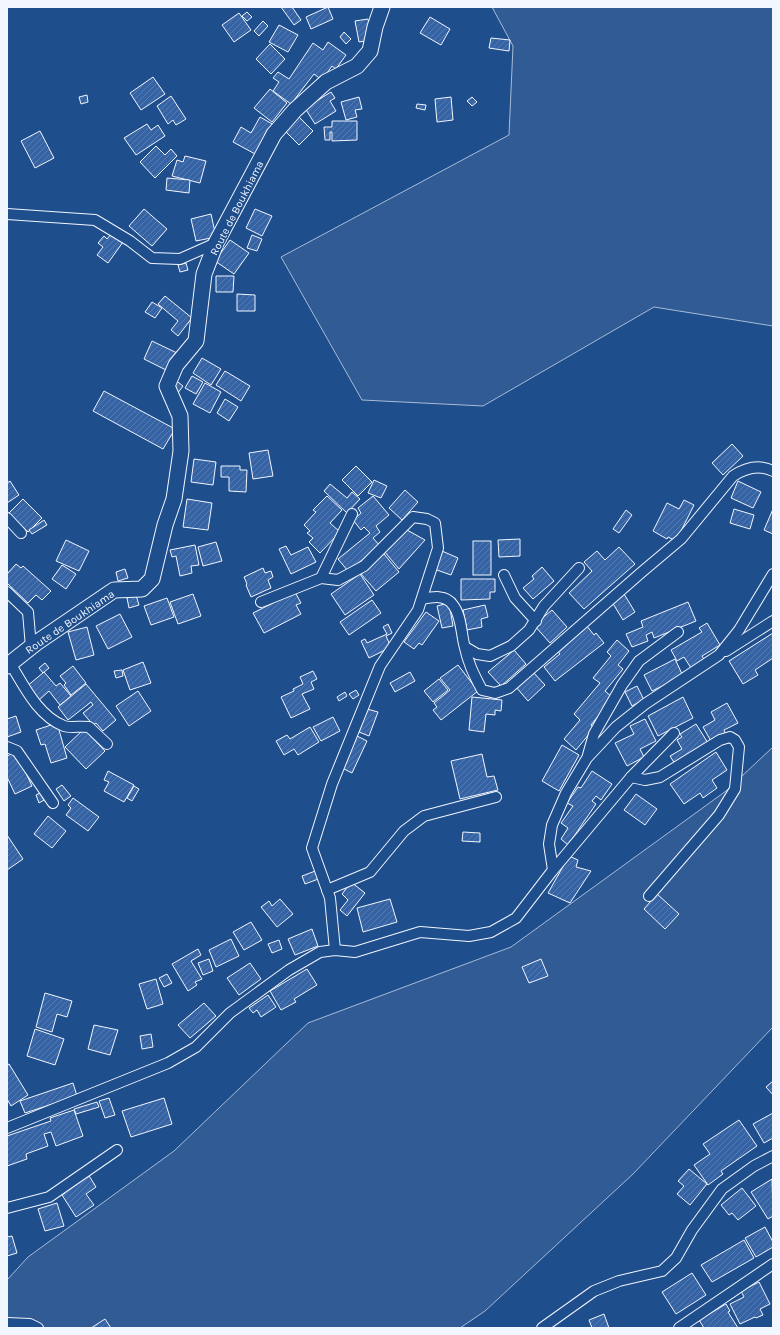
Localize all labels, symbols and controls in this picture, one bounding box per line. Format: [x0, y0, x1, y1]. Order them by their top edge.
street label: Route de Boukhiama [207, 158, 267, 258]
street label: Route de Boukhiama [23, 587, 117, 657]

